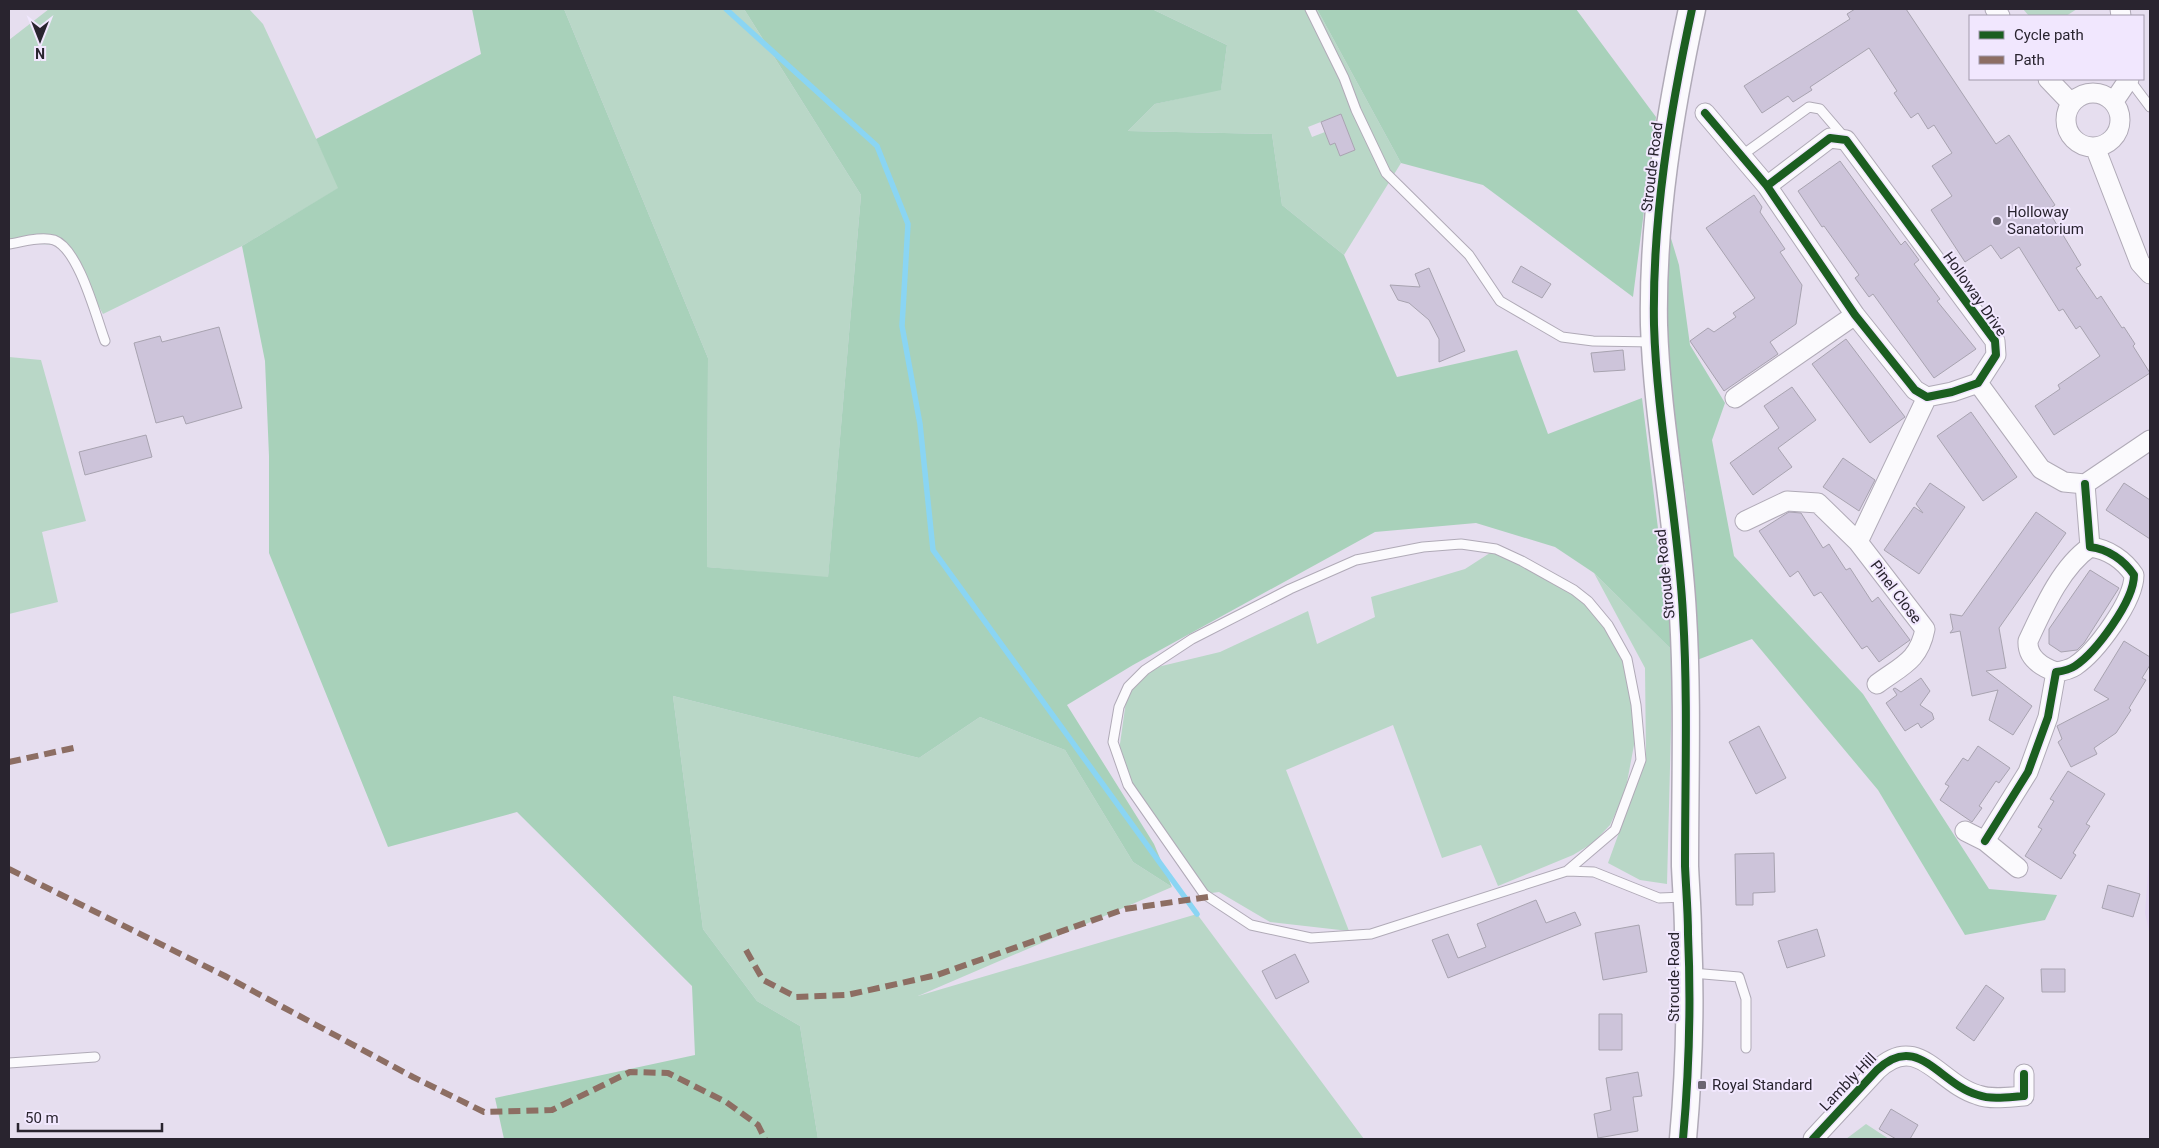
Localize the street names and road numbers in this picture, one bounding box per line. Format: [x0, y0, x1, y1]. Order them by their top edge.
street label: Stroude Road [1638, 121, 1666, 213]
street label: Holloway Drive [1939, 248, 2011, 340]
street label: Stroude Road [1651, 528, 1679, 620]
street label: Pinel Close [1866, 557, 1926, 627]
street label: Stroude Road [1665, 932, 1683, 1022]
street label: Lambly Hill [1816, 1049, 1880, 1115]

